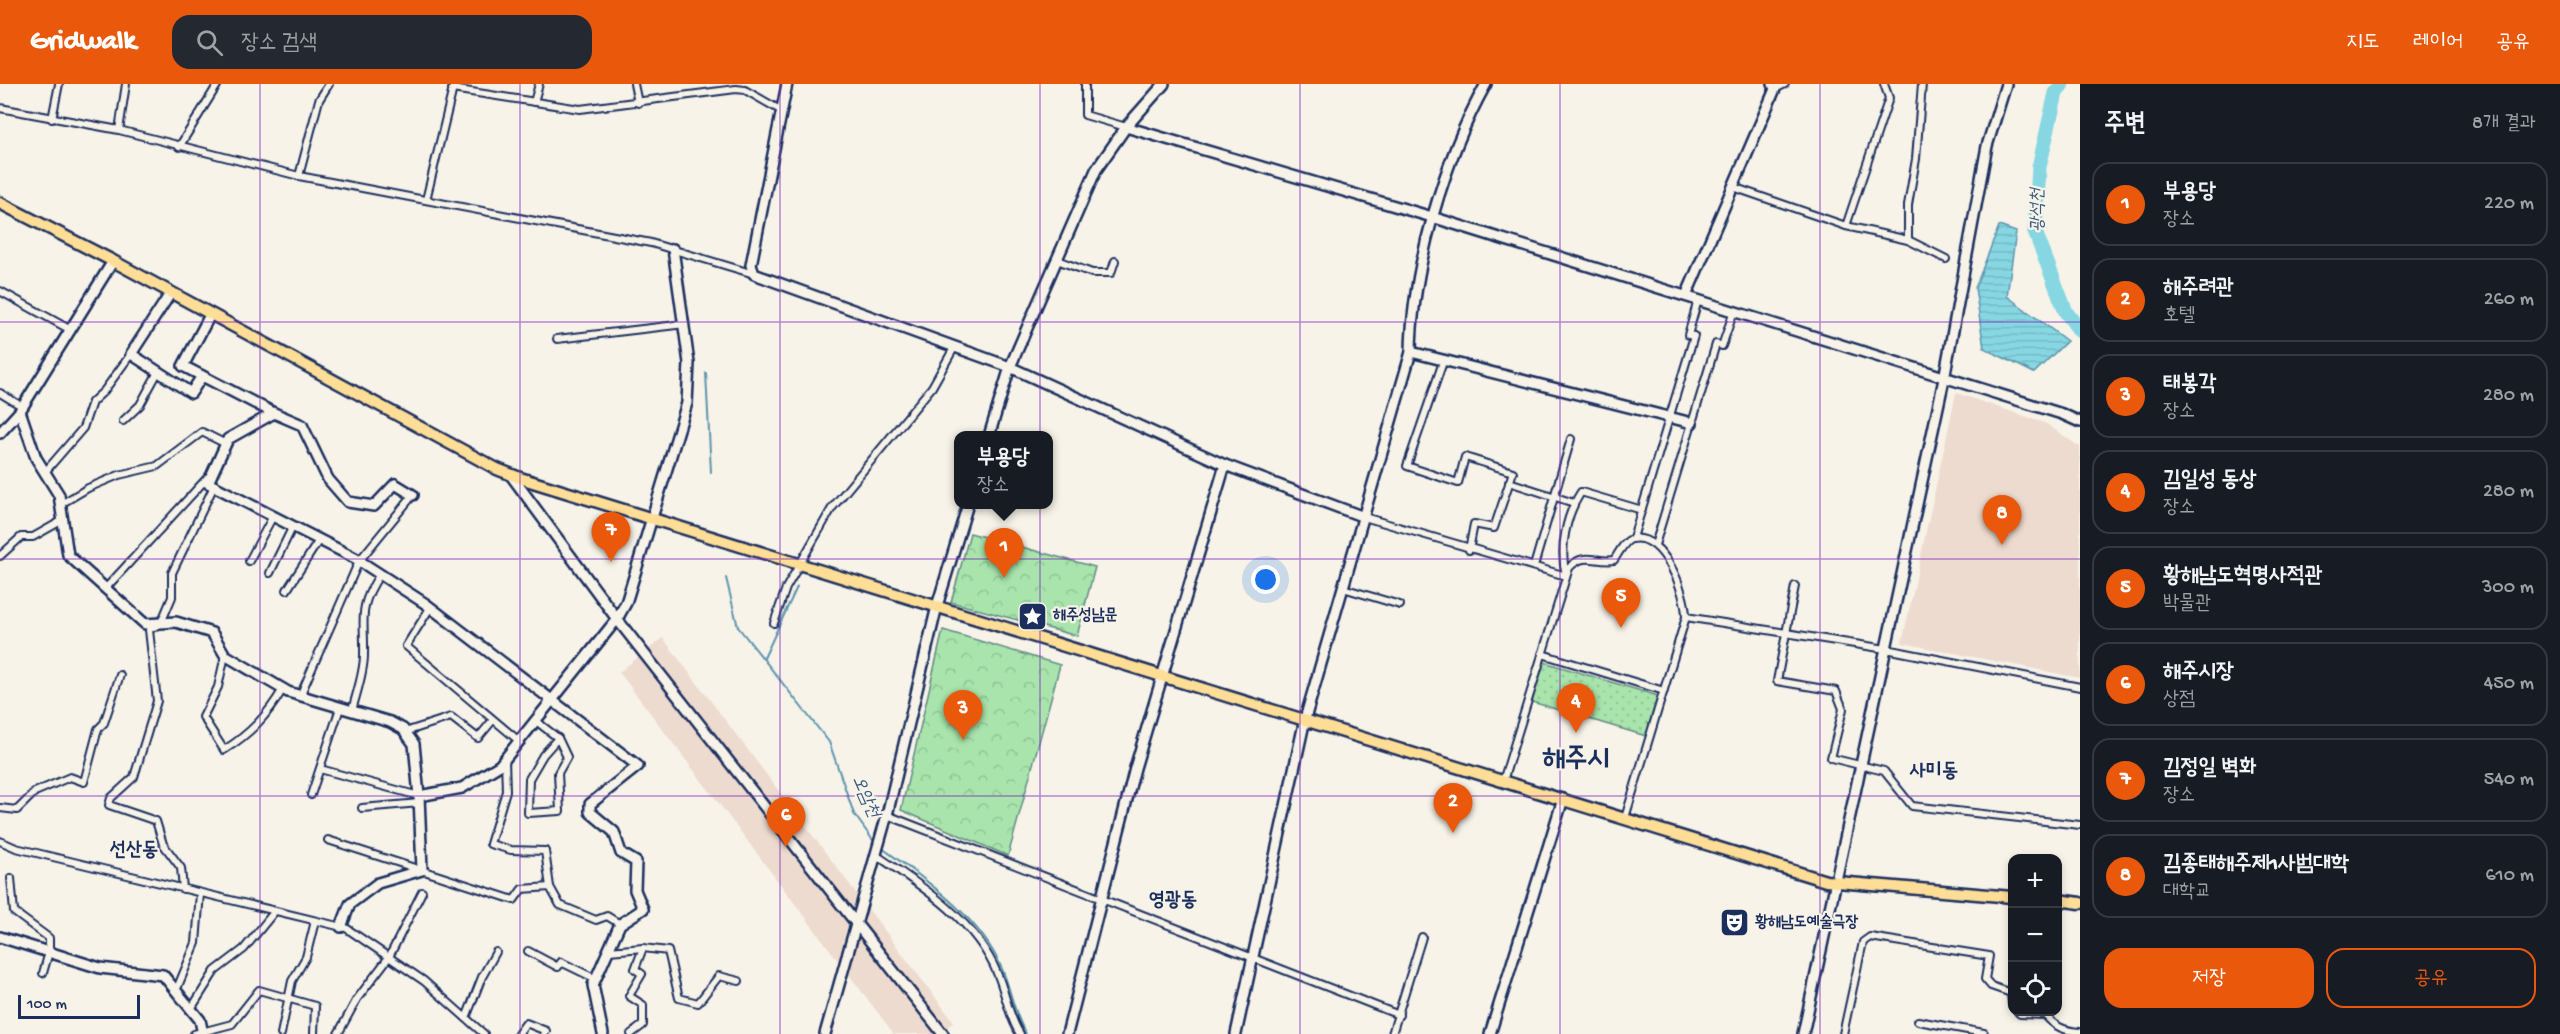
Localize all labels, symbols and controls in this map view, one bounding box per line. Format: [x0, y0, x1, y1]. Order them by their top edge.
search box [172, 15, 592, 69]
text: Gridwalk [30, 26, 136, 59]
icon: search [193, 26, 226, 59]
text: 장소 검색 [241, 31, 317, 57]
text: 지도 [2346, 31, 2380, 56]
text: 레이어 [2413, 31, 2463, 56]
text: 공유 [2496, 31, 2530, 56]
text: 주변 [2104, 110, 2146, 141]
text: 8개 결과 [2472, 113, 2536, 136]
text: 부용당 [2163, 180, 2216, 206]
water label: 광석천 [2028, 187, 2049, 232]
text: 1 [2121, 193, 2130, 216]
text: 220 m [2484, 193, 2534, 216]
text: 장소 [2163, 209, 2195, 232]
text: 해주려관 [2163, 276, 2234, 302]
text: 2 [2121, 289, 2130, 312]
text: 260 m [2484, 289, 2534, 312]
text: 호텔 [2163, 305, 2195, 328]
text: 태봉각 [2163, 372, 2216, 398]
text: 3 [2120, 385, 2131, 408]
text: 280 m [2483, 385, 2534, 408]
text: 장소 [2163, 401, 2195, 424]
popup [954, 431, 1053, 509]
text: 부용당 [977, 446, 1030, 472]
text: 김일성 동상 [2163, 468, 2257, 494]
text: 장소 [977, 475, 1009, 498]
text: 4 [2121, 481, 2130, 504]
text: 280 m [2483, 481, 2534, 504]
pin: 8 [1982, 496, 2022, 545]
text: 장소 [2163, 497, 2195, 520]
pin: 7 [592, 512, 630, 562]
pin: 1 [984, 528, 1024, 578]
text: 황해남도혁명사적관 [2163, 564, 2322, 590]
your location [1251, 565, 1280, 594]
text: 5 [2120, 577, 2131, 600]
text: 300 m [2482, 577, 2534, 600]
pin: 5 [1602, 578, 1640, 628]
text: 박물관 [2163, 593, 2211, 616]
place icon: 해주성남문 [1016, 600, 1048, 632]
place label: 해주성남문 [1052, 607, 1118, 626]
text: 해주시장 [2163, 660, 2234, 686]
text: 6 [2120, 673, 2131, 696]
text: 450 m [2484, 673, 2534, 696]
pin: 4 [1556, 684, 1596, 733]
text: 상점 [2163, 689, 2195, 712]
pin: 3 [944, 690, 982, 740]
district label: 해주시 [1542, 744, 1610, 777]
text: 김정일 벽화 [2163, 756, 2257, 782]
district label: 사미동 [1909, 761, 1958, 784]
text: 7 [2120, 769, 2131, 792]
text: 540 m [2484, 769, 2534, 792]
water label: 오암천 [847, 773, 884, 823]
pin: 2 [1434, 784, 1472, 833]
text: 장소 [2163, 785, 2195, 808]
pin: 6 [766, 798, 806, 847]
district label: 선산동 [110, 840, 158, 863]
text: 김종태해주제1사범대학 [2163, 852, 2349, 878]
map controls [2008, 854, 2062, 1016]
button: + [2008, 854, 2062, 908]
text: 8 [2120, 865, 2131, 888]
text: 610 m [2485, 865, 2534, 888]
text: 대학교 [2163, 881, 2211, 904]
district label: 영광동 [1149, 890, 1197, 913]
theatre icon: 황해남도예술극장 [1718, 907, 1750, 939]
button: − [2008, 908, 2062, 962]
place label: 황해남도예술극장 [1755, 913, 1858, 933]
button: 저장 [2104, 948, 2314, 1008]
button: 공유 [2326, 948, 2536, 1008]
button: locate [2008, 962, 2062, 1016]
scale bar [18, 992, 140, 1020]
text: 100 m [27, 996, 67, 1015]

